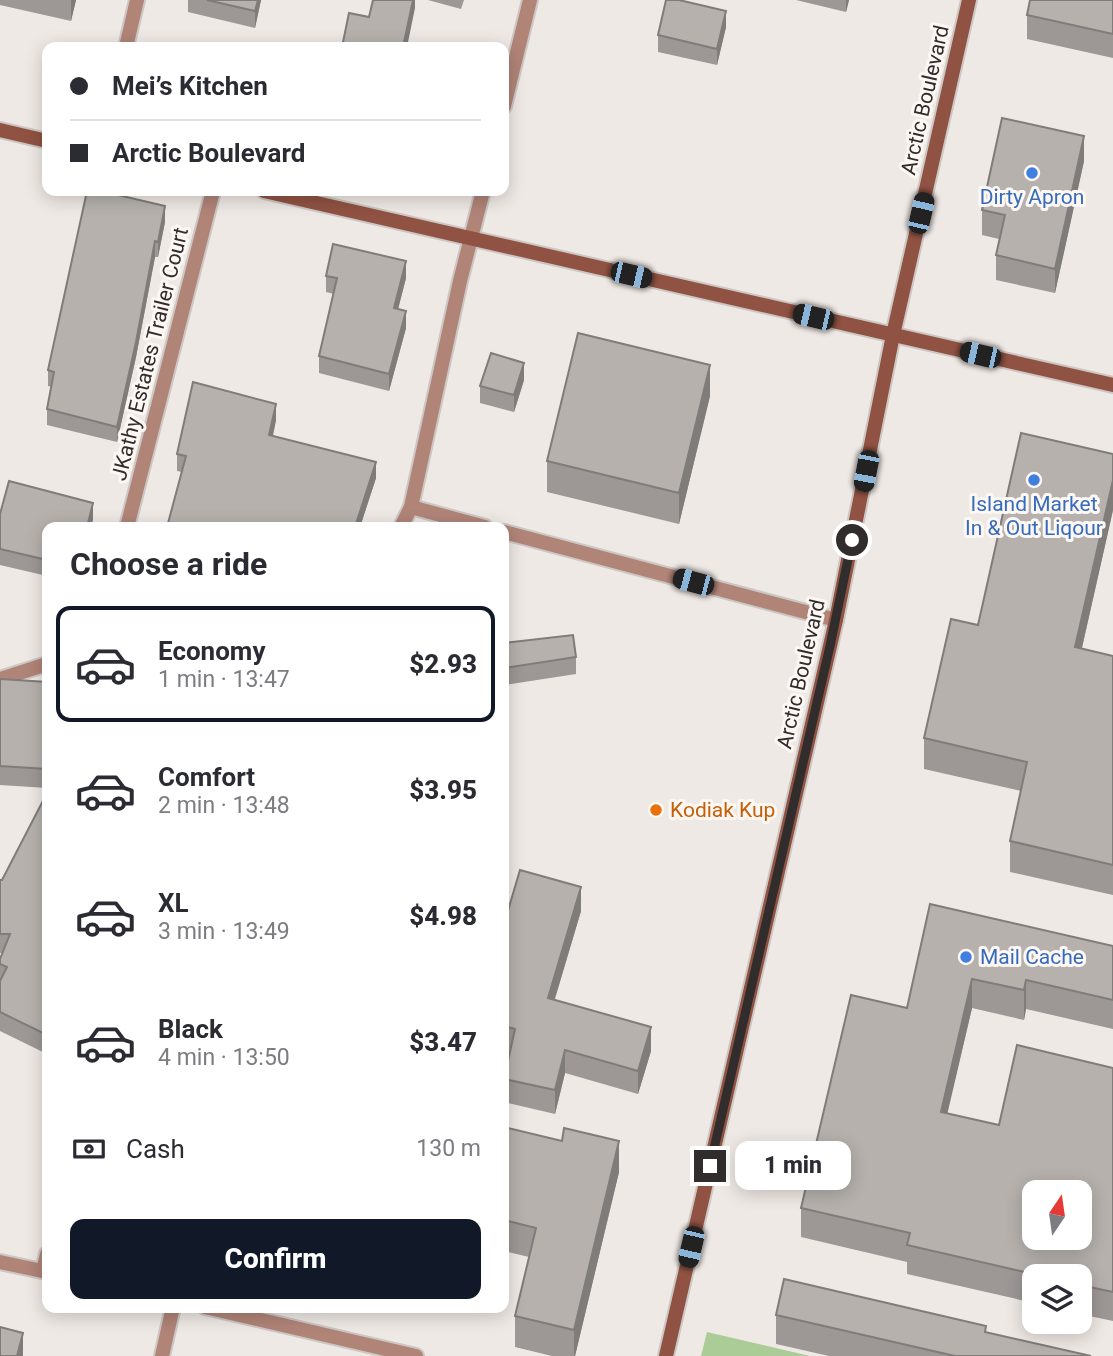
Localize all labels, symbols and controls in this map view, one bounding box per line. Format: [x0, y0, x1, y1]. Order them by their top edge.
street label: Arctic Boulevard [896, 23, 954, 177]
text: Mei’s Kitchen [112, 71, 268, 101]
text: Arctic Boulevard [112, 138, 305, 168]
marker: Dirty Apron [1024, 165, 1040, 181]
place label: Dirty Apron [980, 185, 1084, 209]
car [907, 190, 936, 236]
street label: JKathy Estates Trailer Court [107, 225, 193, 483]
car [609, 260, 654, 290]
car [791, 302, 836, 332]
car [958, 340, 1003, 370]
car [852, 448, 881, 494]
marker: Island Market In & Out Liqour [1026, 472, 1042, 488]
place label: Island Market In & Out Liqour [965, 492, 1103, 540]
route start [836, 524, 868, 556]
text: Choose a ride [70, 545, 267, 583]
car [670, 566, 717, 598]
street label: Arctic Boulevard [772, 597, 830, 751]
icon: car [74, 633, 137, 696]
text: Economy [158, 636, 265, 666]
text: $2.93 [409, 649, 477, 679]
text: 1 min · 13:47 [158, 666, 290, 693]
icon: car [74, 759, 137, 822]
text: Comfort [158, 762, 255, 792]
text: $3.95 [409, 775, 477, 805]
text: 2 min · 13:48 [158, 792, 290, 819]
place label: Kodiak Kup [670, 798, 775, 822]
marker: Kodiak Kup [648, 802, 664, 818]
icon: car [74, 885, 137, 948]
text: XL [158, 888, 189, 918]
text: $4.98 [409, 901, 477, 931]
text: 3 min · 13:49 [158, 918, 290, 945]
place label: Mail Cache [980, 945, 1084, 969]
marker: Mail Cache [958, 949, 974, 965]
icon: car [74, 1011, 137, 1074]
text: Black [158, 1014, 223, 1044]
text: $3.47 [409, 1027, 477, 1057]
text: 4 min · 13:50 [158, 1044, 290, 1071]
icon: cash [70, 1130, 108, 1168]
text: Cash [126, 1134, 185, 1164]
text: 130 m [416, 1135, 481, 1162]
callout: 1 min [734, 1142, 850, 1190]
route end [694, 1150, 726, 1182]
text: 1 min [764, 1152, 822, 1179]
north arrow [1022, 1180, 1092, 1250]
map controls [1022, 1180, 1092, 1334]
button: Confirm [70, 1219, 481, 1299]
car [677, 1224, 706, 1270]
button: layers [1022, 1264, 1092, 1334]

